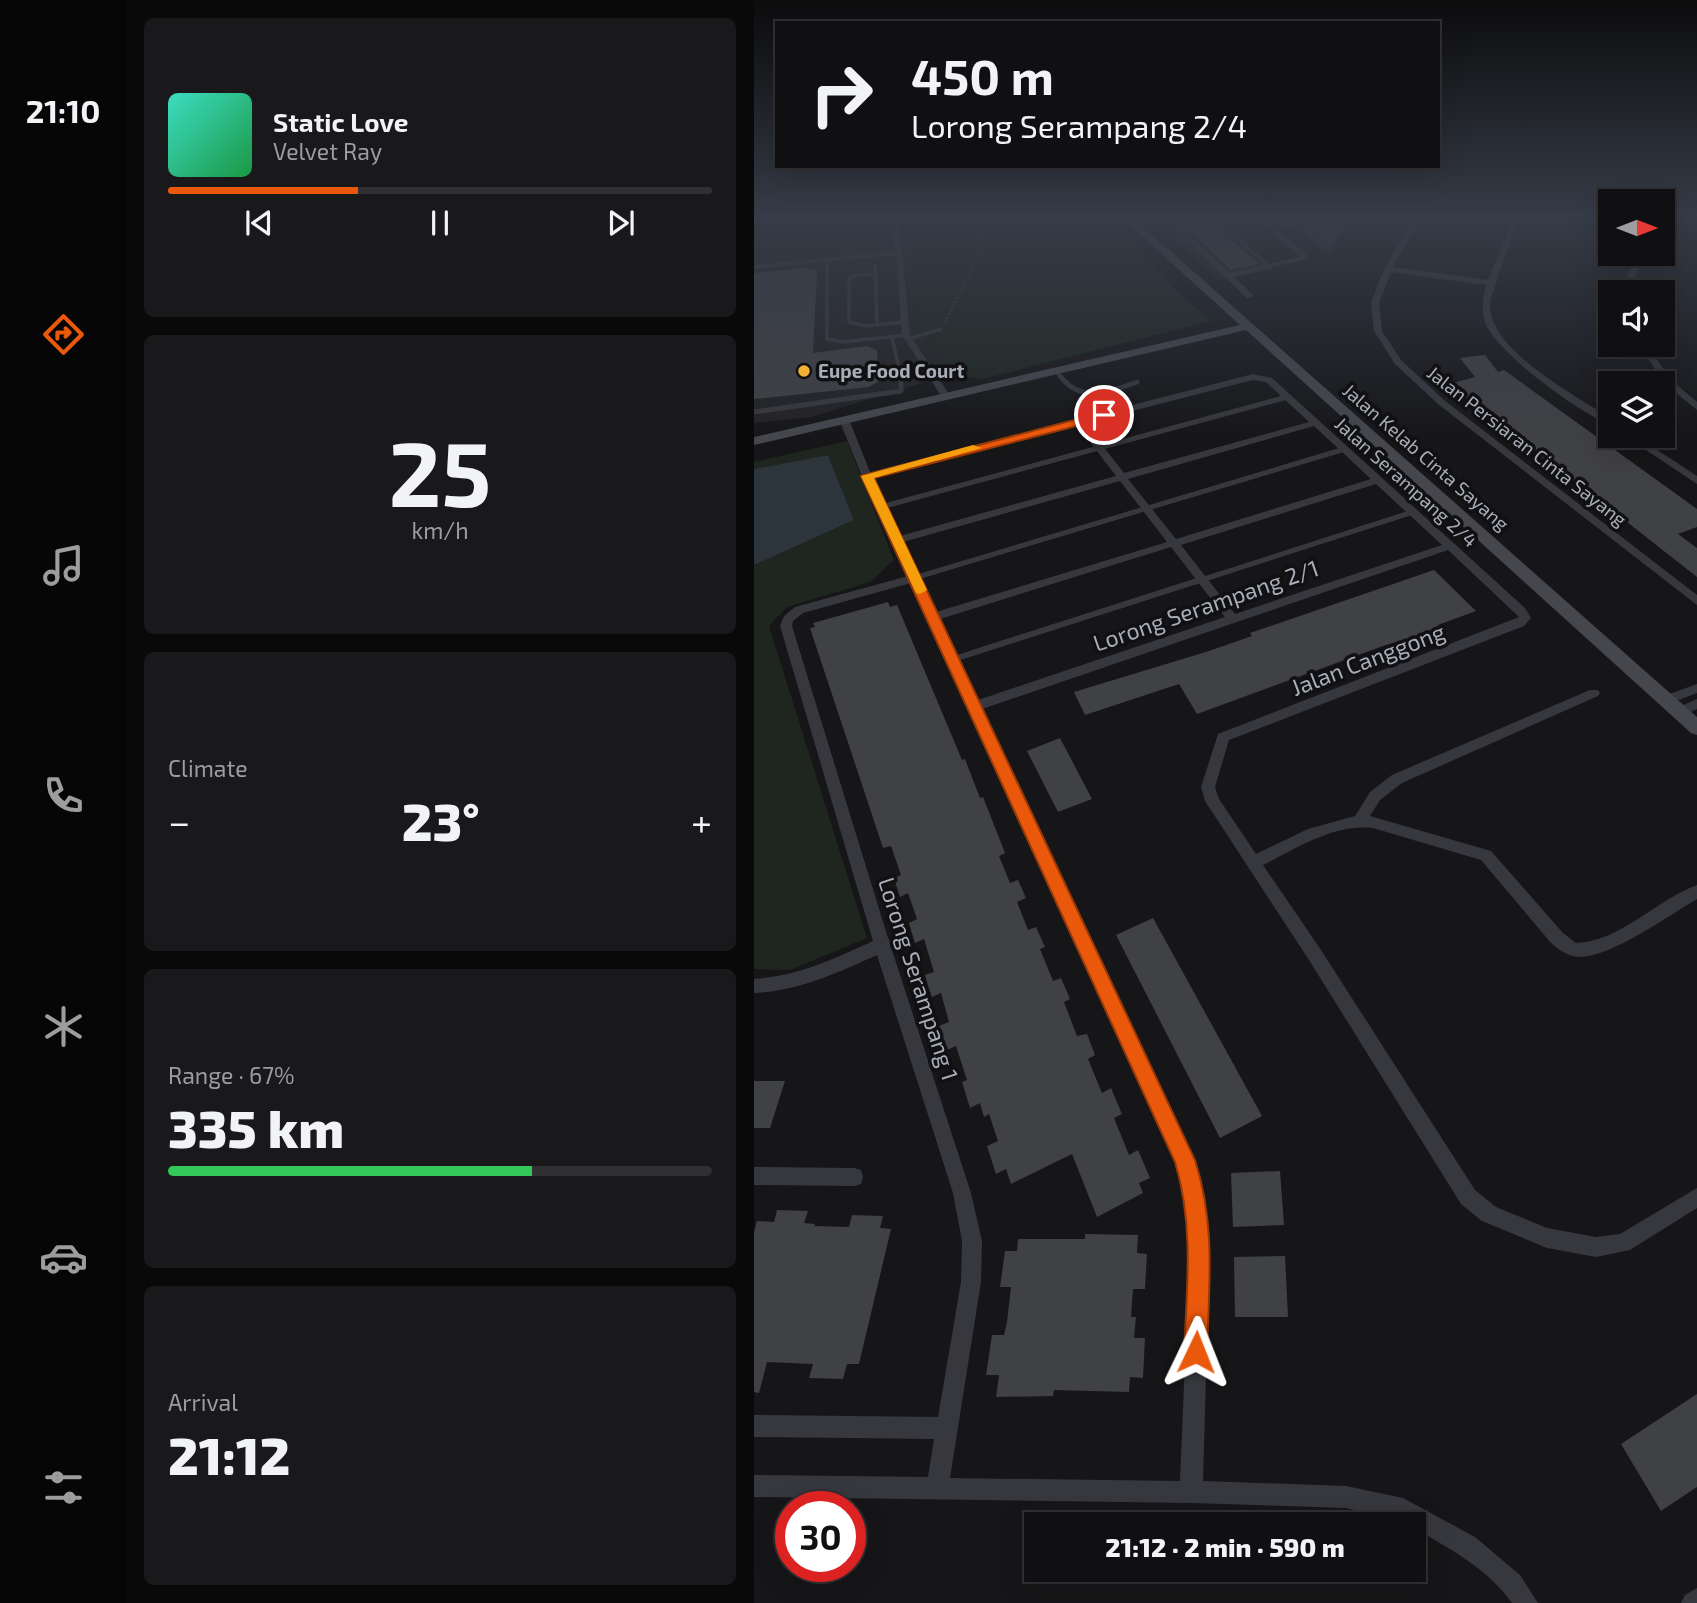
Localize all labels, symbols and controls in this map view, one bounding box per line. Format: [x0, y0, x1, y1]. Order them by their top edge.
text: 450 m [911, 46, 1054, 105]
icon: right [796, 49, 887, 140]
text: 21:10 [26, 91, 100, 129]
text: Static Love [273, 106, 409, 137]
text: Lorong Serampang 2/4 [911, 106, 1247, 144]
text: Velvet Ray [273, 137, 382, 165]
north arrow [1598, 189, 1674, 266]
map controls [1598, 189, 1675, 448]
icon: previous [240, 204, 278, 242]
icon: pause [421, 204, 459, 242]
icon: next [602, 204, 640, 242]
button: sound [1598, 280, 1675, 357]
icon: directions [39, 310, 88, 359]
place label: Eupe Food Court [818, 359, 964, 382]
street label: Jalan Persiaran Cinta Sayang [1423, 361, 1632, 531]
marker: Eupe Food Court [796, 363, 812, 379]
button: layers [1598, 371, 1675, 448]
street label: Jalan Kelab Cinta Sayang [1339, 378, 1514, 535]
pin [1074, 385, 1134, 445]
icon: arrive [1085, 396, 1123, 434]
street label: Jalan Serampang 2/4 [1331, 412, 1482, 552]
text: 25 [388, 416, 492, 525]
text: km/h [411, 516, 469, 544]
icon: music [39, 541, 88, 590]
street label: Lorong Serampang 2/1 [1089, 553, 1322, 657]
street label: Jalan Canggong [1287, 617, 1449, 701]
text: Climate [168, 754, 248, 782]
icon: phone [39, 771, 88, 820]
text: 23° [402, 789, 480, 851]
text: − [168, 798, 190, 844]
text: + [691, 798, 712, 844]
street label: Lorong Serampang 1 [873, 874, 965, 1084]
icon: climate [39, 1002, 88, 1051]
text: Range · 67% [168, 1061, 294, 1089]
text: 335 km [168, 1096, 344, 1158]
icon: car [39, 1233, 88, 1282]
position arrow [1159, 1315, 1233, 1389]
text: Arrival [168, 1388, 238, 1416]
text: 21:12 [168, 1423, 290, 1485]
icon: filters [39, 1463, 88, 1512]
speed limit sign: 30 [775, 1491, 866, 1582]
text: 21:12 · 2 min · 590 m [1105, 1531, 1345, 1562]

